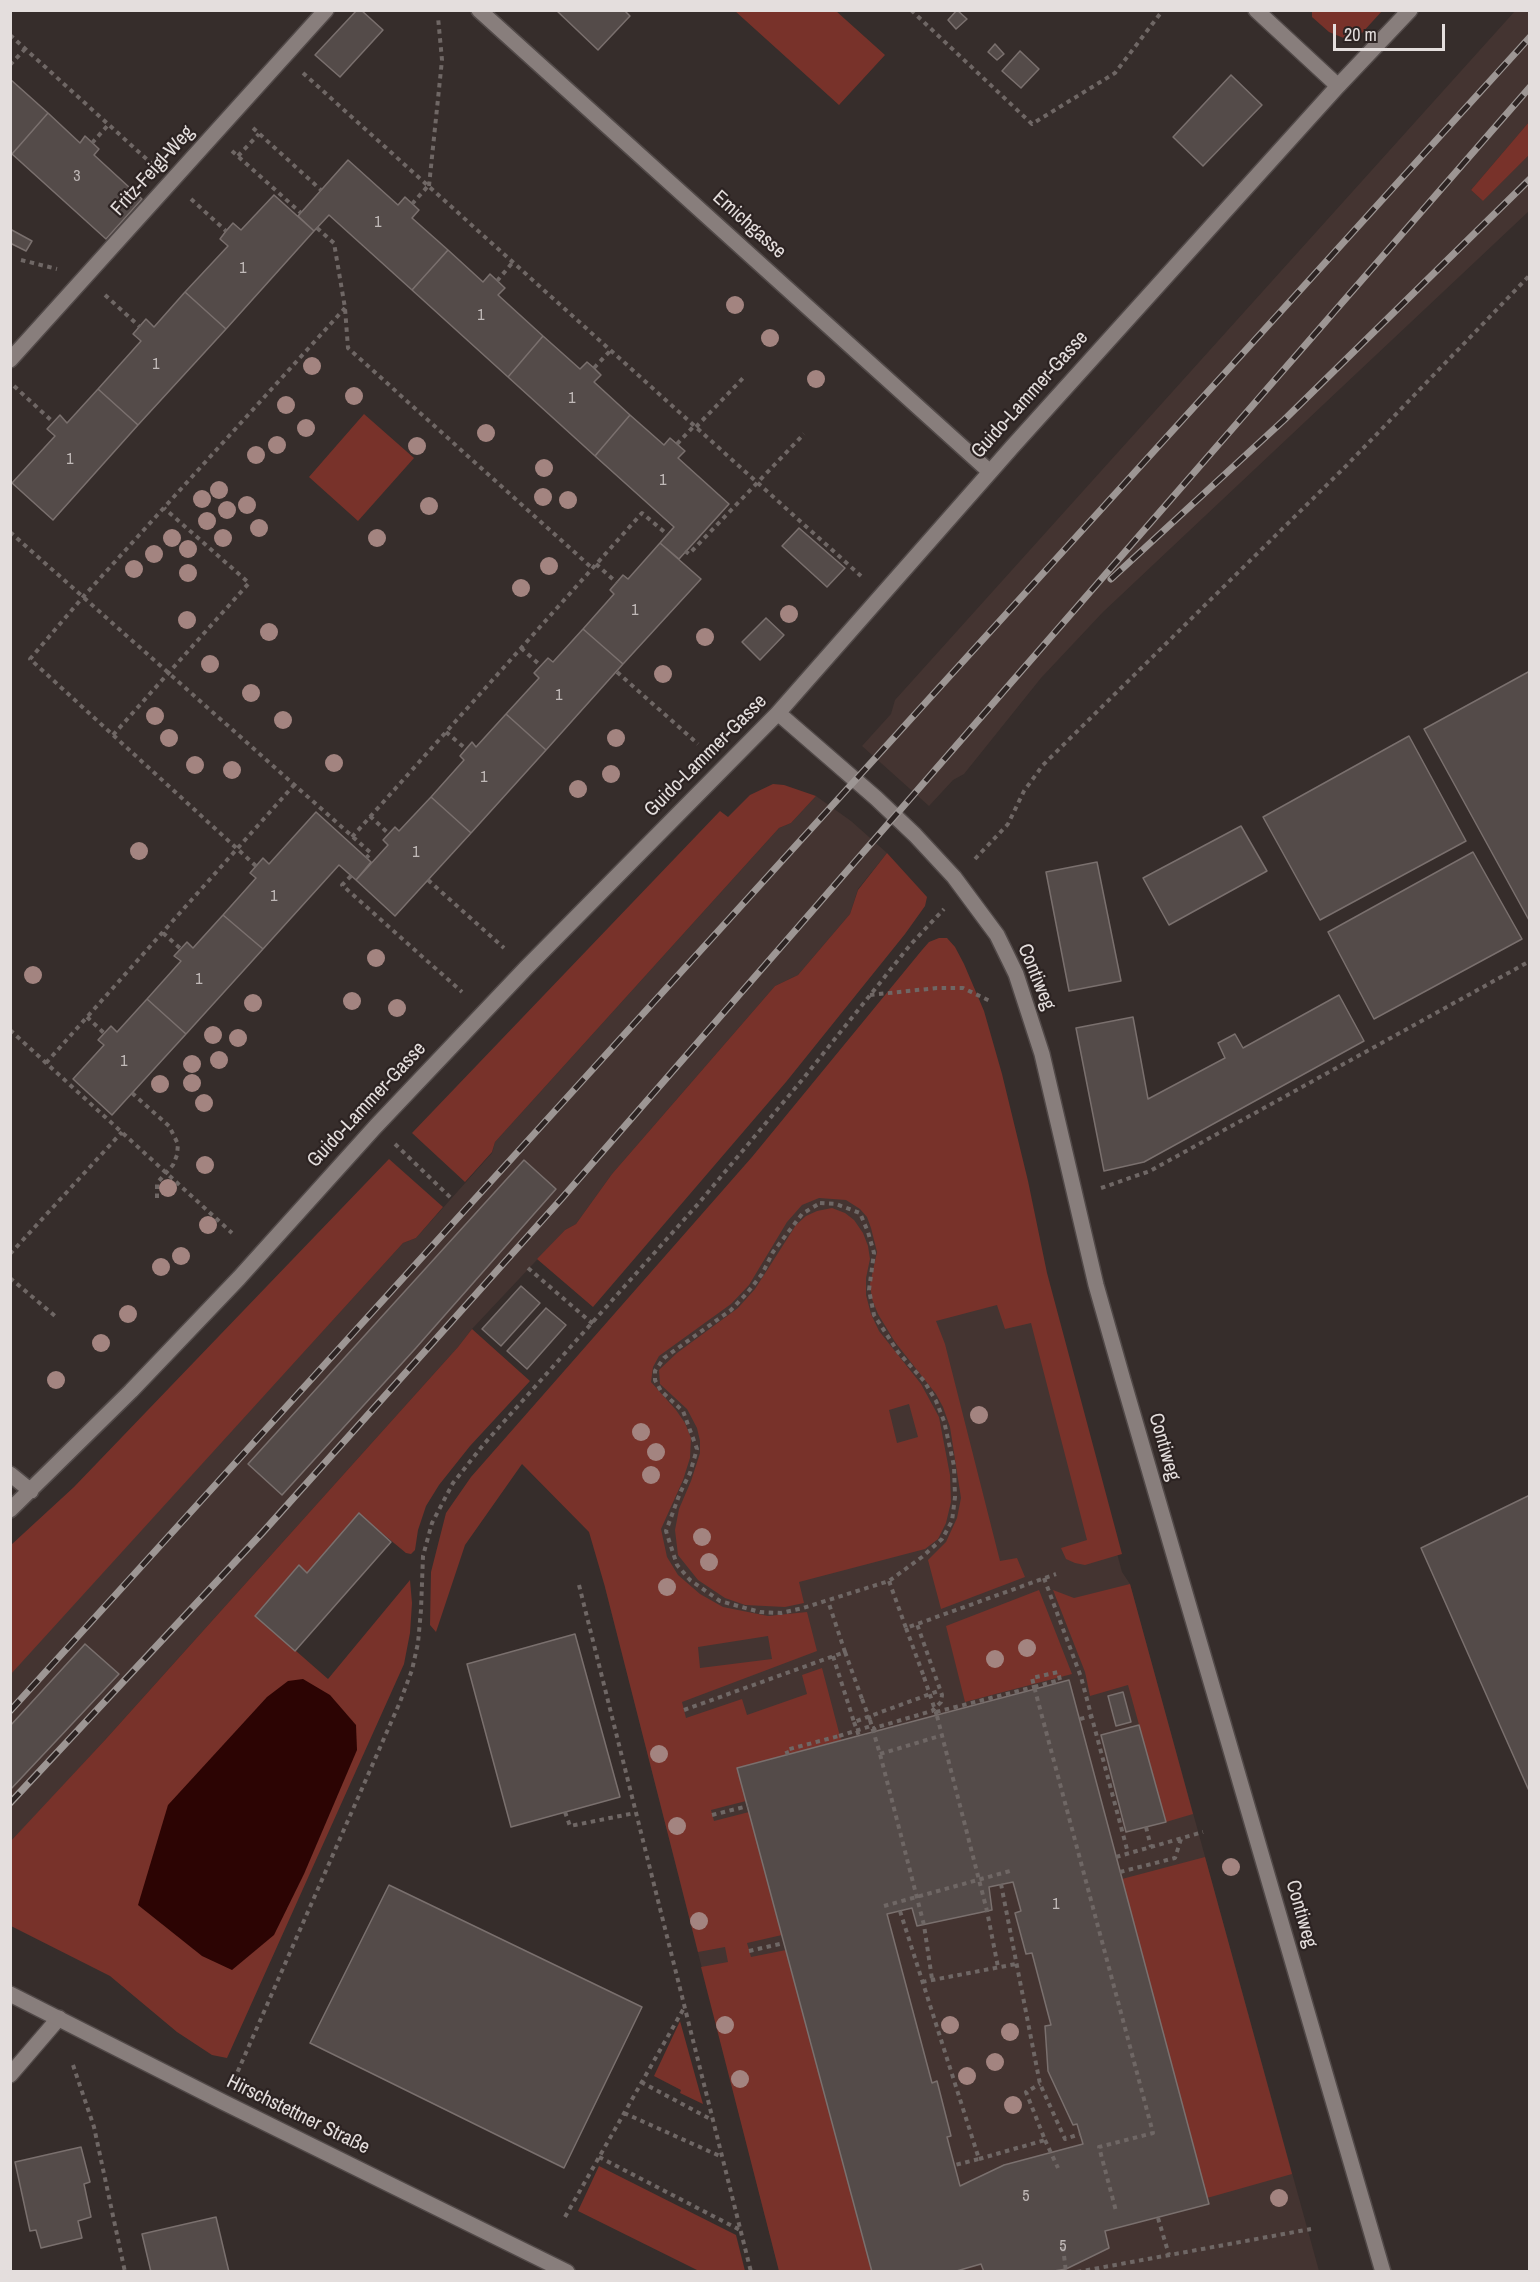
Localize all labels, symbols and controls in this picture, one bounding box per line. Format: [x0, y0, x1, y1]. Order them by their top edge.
scale bar [1336, 12, 1448, 50]
text: 20 m [1344, 22, 1377, 47]
street label: Fritz-Feigl-Weg [106, 121, 200, 221]
house number: 3 [73, 167, 81, 187]
street label: Emichgasse [707, 186, 791, 264]
house number: 1 [374, 213, 382, 233]
house number: 1 [239, 259, 247, 279]
house number: 1 [477, 306, 485, 326]
street label: Guido-Lammer-Gasse [967, 326, 1093, 464]
house number: 1 [152, 355, 160, 375]
house number: 1 [568, 389, 576, 409]
house number: 1 [66, 450, 74, 470]
house number: 1 [659, 471, 667, 491]
house number: 1 [631, 601, 639, 621]
house number: 1 [555, 686, 563, 706]
street label: Guido-Lammer-Gasse [640, 690, 772, 822]
house number: 1 [480, 768, 488, 788]
house number: 1 [412, 843, 420, 863]
house number: 1 [270, 887, 278, 907]
street label: Contiweg [1012, 940, 1060, 1014]
house number: 1 [195, 970, 203, 990]
street label: Guido-Lammer-Gasse [303, 1037, 431, 1173]
house number: 1 [120, 1052, 128, 1072]
street label: Contiweg [1143, 1410, 1185, 1484]
street label: Contiweg [1280, 1877, 1322, 1951]
house number: 1 [1052, 1895, 1060, 1915]
street label: Hirschstettner Straße [223, 2070, 373, 2160]
house number: 5 [1022, 2187, 1030, 2207]
house number: 5 [1059, 2237, 1067, 2257]

